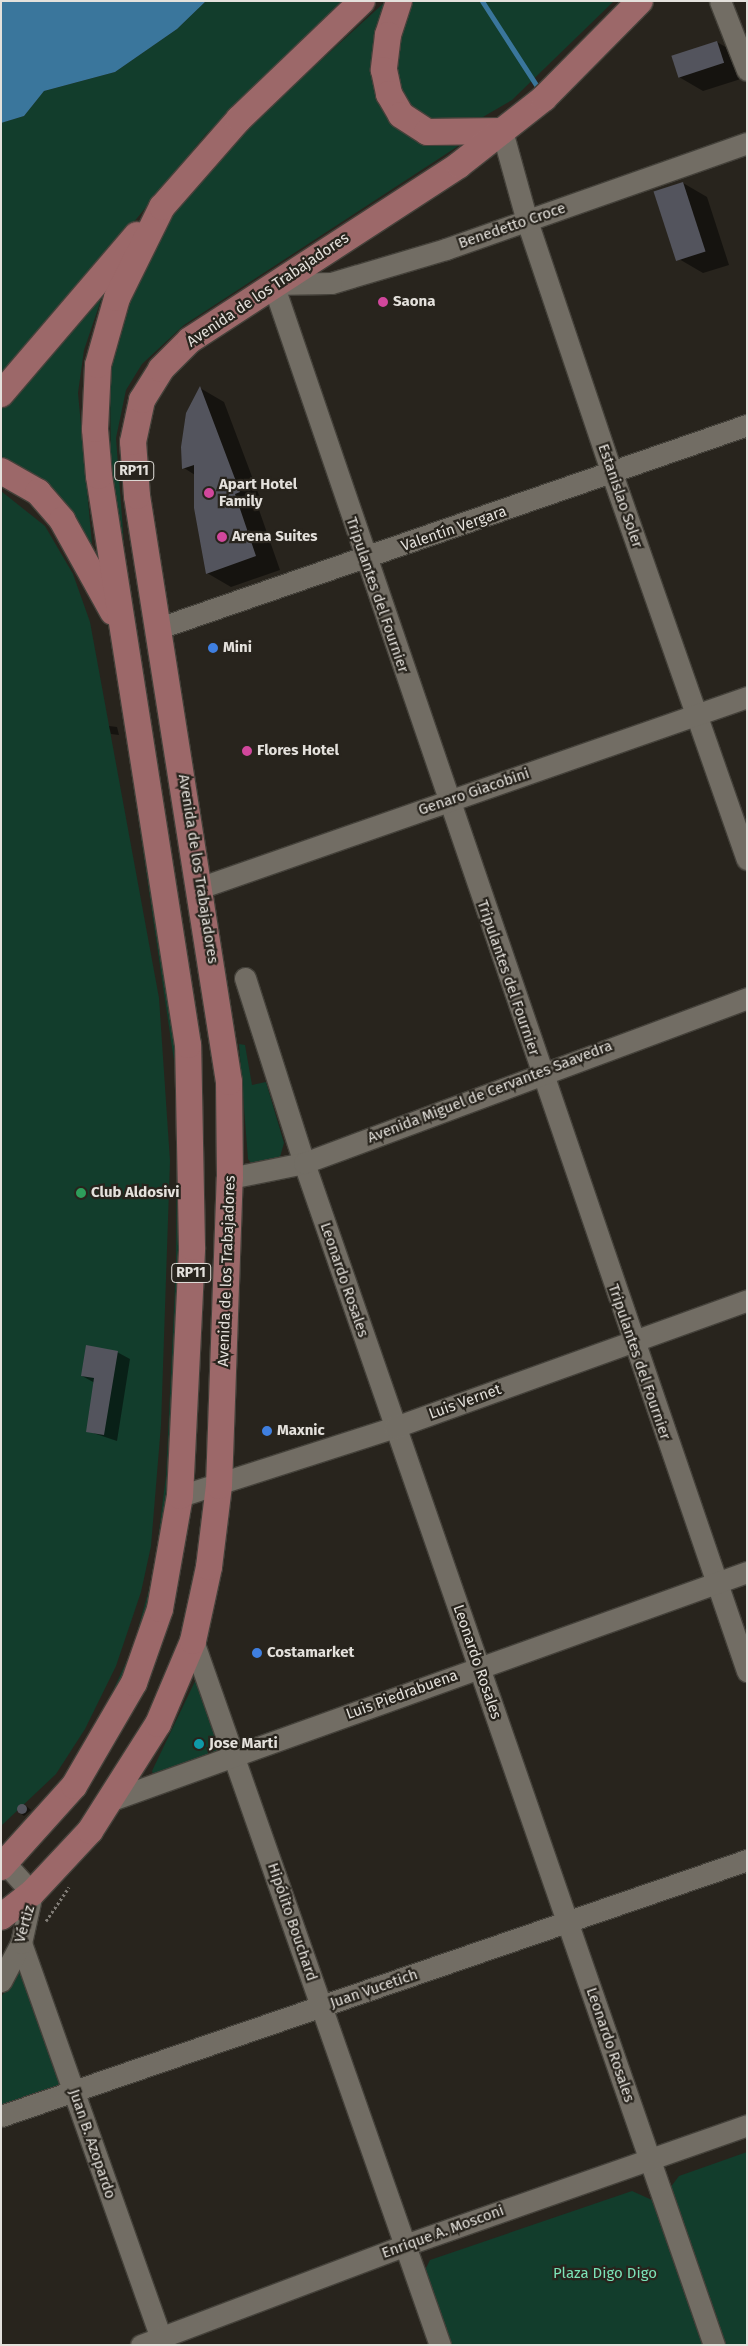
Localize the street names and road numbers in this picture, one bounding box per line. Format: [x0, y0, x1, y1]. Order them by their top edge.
street label: Benedetto Croce [456, 199, 568, 253]
street label: Avenida de los Trabajadores [184, 229, 352, 351]
street label: Estanislao Soler [594, 442, 646, 550]
road number: RP11 [114, 460, 154, 482]
street label: Valentín Vergara [399, 503, 509, 555]
street label: Tripulantes del Fournier [342, 515, 412, 675]
street label: Genaro Giacobini [416, 765, 532, 819]
street label: Avenida de los Trabajadores [174, 773, 222, 965]
street label: Tripulantes del Fournier [473, 898, 543, 1058]
street label: Avenida Miguel de Cervantes Saavedra [365, 1037, 615, 1147]
street label: Avenida de los Trabajadores [215, 1175, 239, 1367]
street label: Leonardo Rosales [316, 1220, 372, 1340]
road number: RP11 [171, 1262, 211, 1284]
street label: Tripulantes del Fournier [604, 1282, 674, 1442]
street label: Luis Vernet [426, 1381, 504, 1423]
street label: Leonardo Rosales [449, 1602, 505, 1722]
street label: Luis Piedrabuena [344, 1666, 460, 1724]
street label: Hipólito Bouchard [263, 1861, 321, 1983]
street label: Vértiz [11, 1903, 39, 1945]
street label: Juan Vucetich [328, 1966, 420, 2012]
street label: Leonardo Rosales [582, 1985, 638, 2105]
street label: Juan B. Azopardo [65, 2087, 119, 2201]
street label: Enrique A. Mosconi [379, 2202, 507, 2262]

